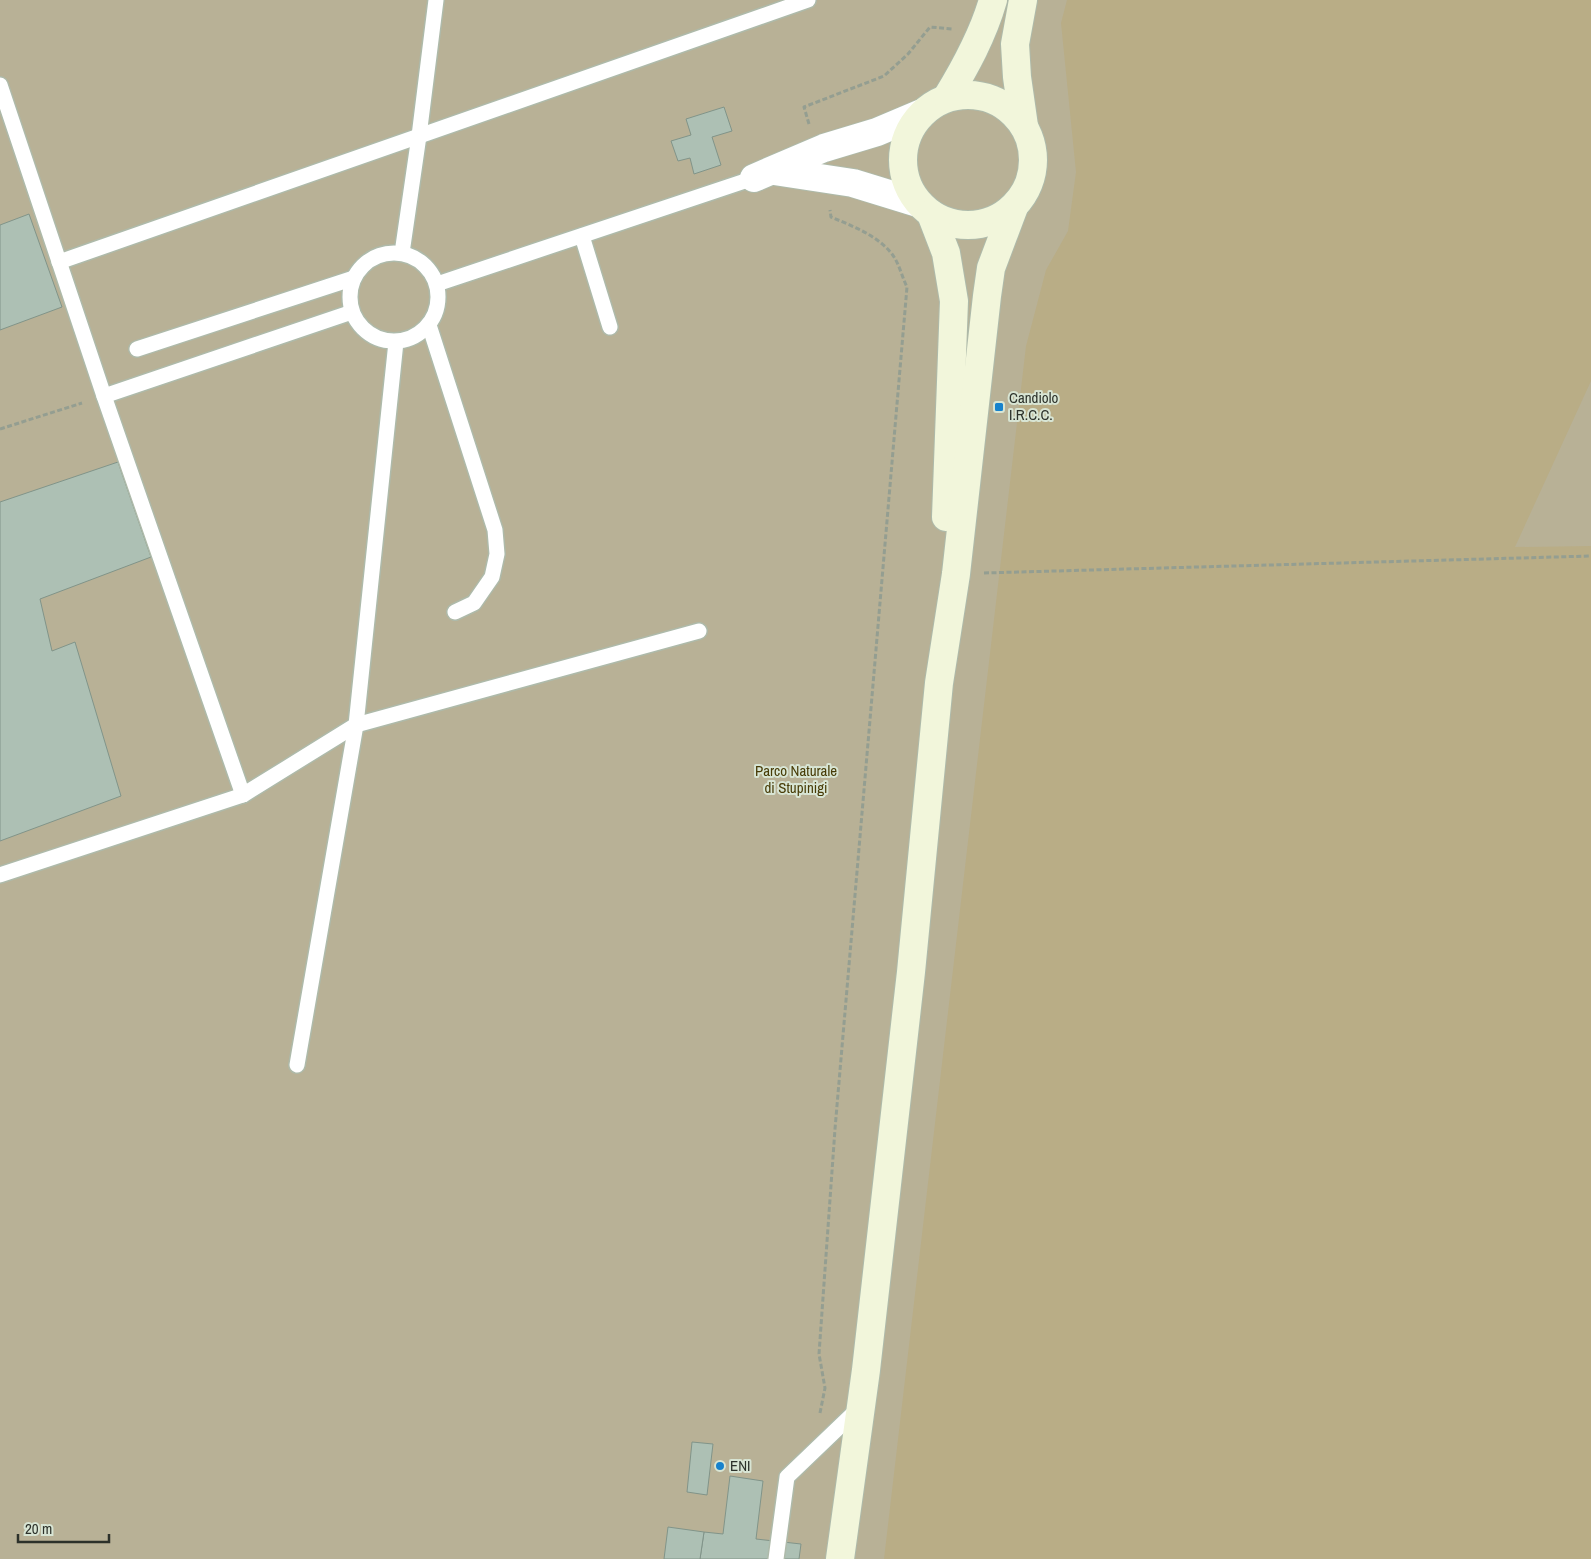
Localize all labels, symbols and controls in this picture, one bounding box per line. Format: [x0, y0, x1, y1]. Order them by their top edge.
place label: Candiolo I.R.C.C. [1009, 387, 1058, 425]
marker: Candiolo I.R.C.C. [993, 401, 1005, 413]
park label: Parco Naturale di Stupinigi [755, 760, 837, 798]
place label: ENI [730, 1455, 751, 1476]
marker: ENI [714, 1460, 726, 1472]
scale bar [18, 1512, 109, 1544]
text: 20 m [25, 1518, 52, 1539]

